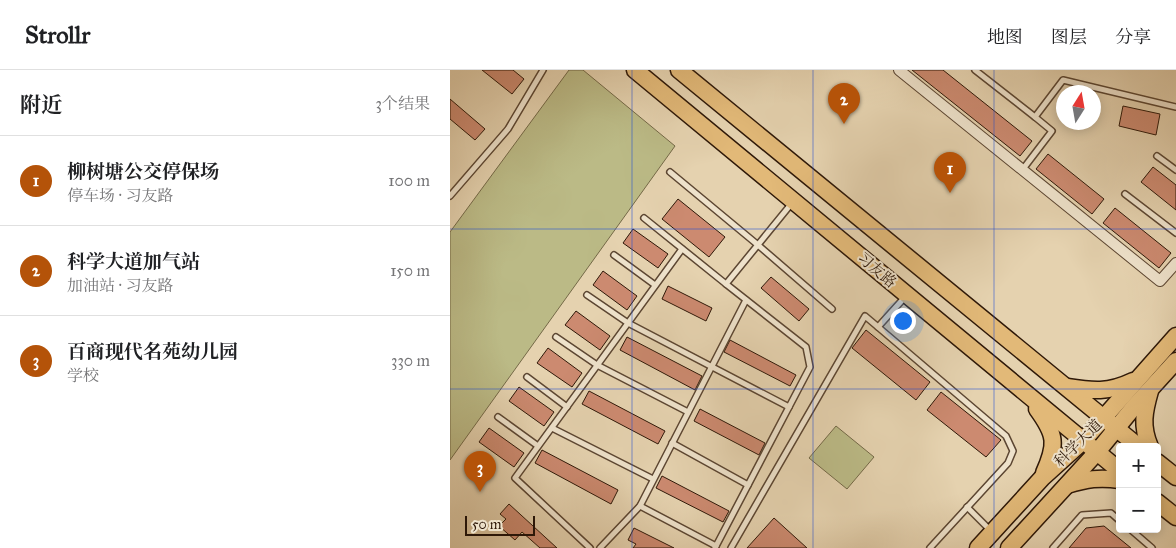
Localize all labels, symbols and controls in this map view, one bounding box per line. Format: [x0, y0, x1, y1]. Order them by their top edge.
text: Strollr [25, 20, 90, 50]
text: 地图 [987, 26, 1023, 48]
text: 图层 [1051, 26, 1087, 48]
text: 分享 [1115, 26, 1151, 48]
pin: 2 [828, 83, 860, 124]
north arrow [1056, 85, 1101, 130]
text: 附近 [20, 92, 62, 118]
text: 3个结果 [376, 94, 430, 113]
pin: 1 [934, 152, 966, 193]
text: 柳树塘公交停保场 [67, 160, 219, 183]
text: 1 [33, 171, 39, 190]
text: 100 m [388, 171, 430, 190]
text: 停车场 · 习友路 [67, 186, 173, 205]
street label: 习友路 [854, 249, 900, 291]
text: 科学大道加气站 [67, 250, 200, 273]
text: 2 [32, 261, 40, 280]
text: 150 m [390, 261, 430, 280]
text: 加油站 · 习友路 [67, 276, 173, 295]
your location [890, 308, 916, 334]
text: 百商现代名苑幼儿园 [67, 340, 238, 363]
text: 3 [33, 351, 39, 370]
text: 330 m [391, 351, 430, 370]
text: 学校 [67, 366, 99, 385]
street label: 科学大道 [1050, 415, 1106, 471]
map controls [1116, 443, 1161, 533]
button: + [1116, 443, 1161, 488]
pin: 3 [464, 451, 496, 492]
button: − [1116, 488, 1161, 533]
scale bar [465, 513, 535, 536]
text: 50 m [472, 516, 501, 533]

